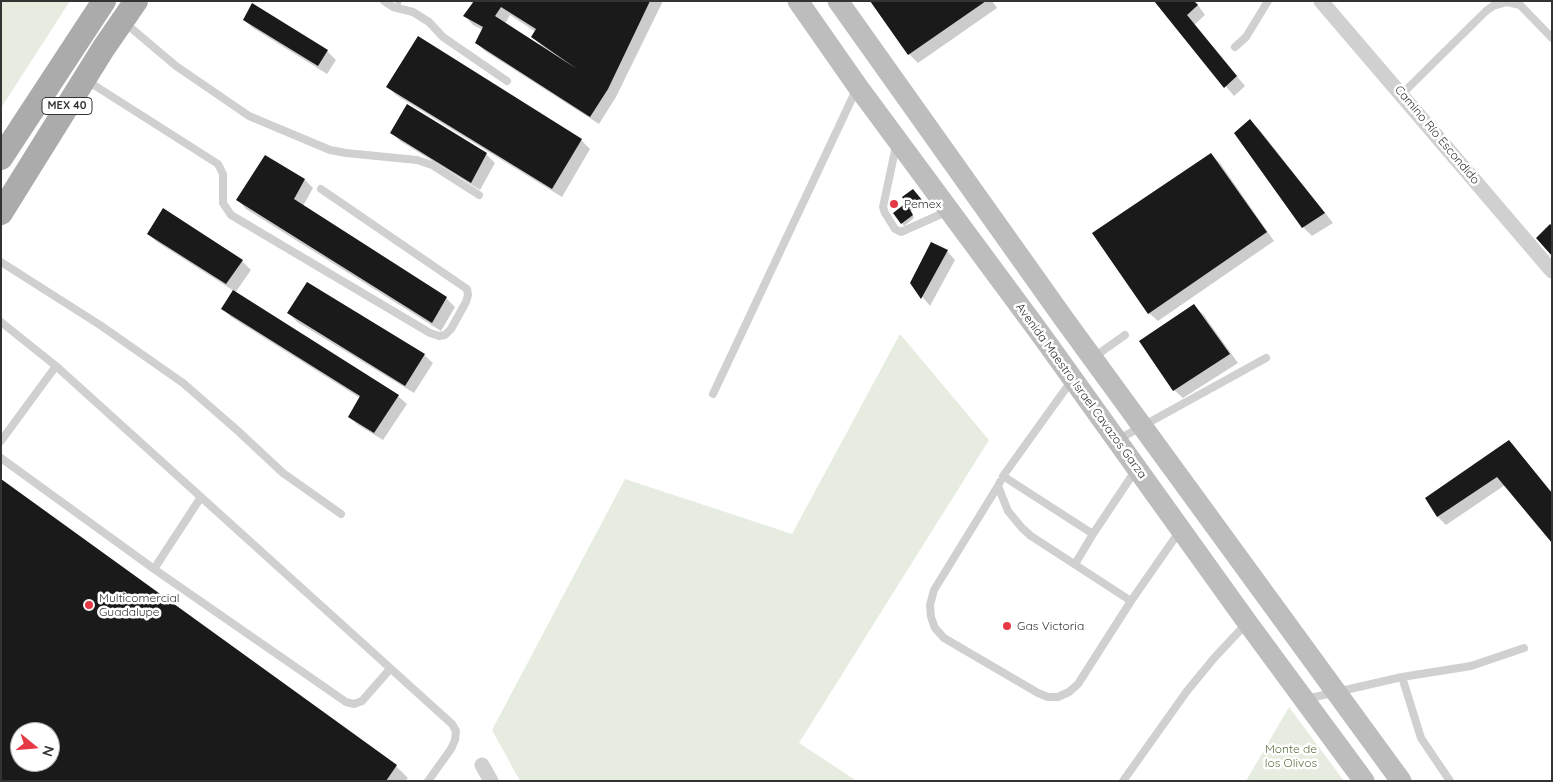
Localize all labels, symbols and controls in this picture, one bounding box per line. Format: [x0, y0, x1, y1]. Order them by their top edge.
street label: Camino Río Escondido [1391, 83, 1483, 187]
road number: MEX 40 [42, 98, 92, 114]
place label: Pemex [904, 197, 941, 211]
marker: Pemex [888, 198, 900, 210]
street label: Avenida Maestro Israel Cavazos Garza [1012, 300, 1150, 482]
place label: Multicomercial Guadalupe [99, 591, 179, 619]
marker: Multicomercial Guadalupe [83, 599, 95, 611]
place label: Gas Victoria [1017, 619, 1084, 633]
marker: Gas Victoria [1001, 620, 1013, 632]
north arrow [10, 722, 60, 772]
park label: Monte de los Olivos [1265, 742, 1317, 770]
text: N [38, 744, 59, 759]

